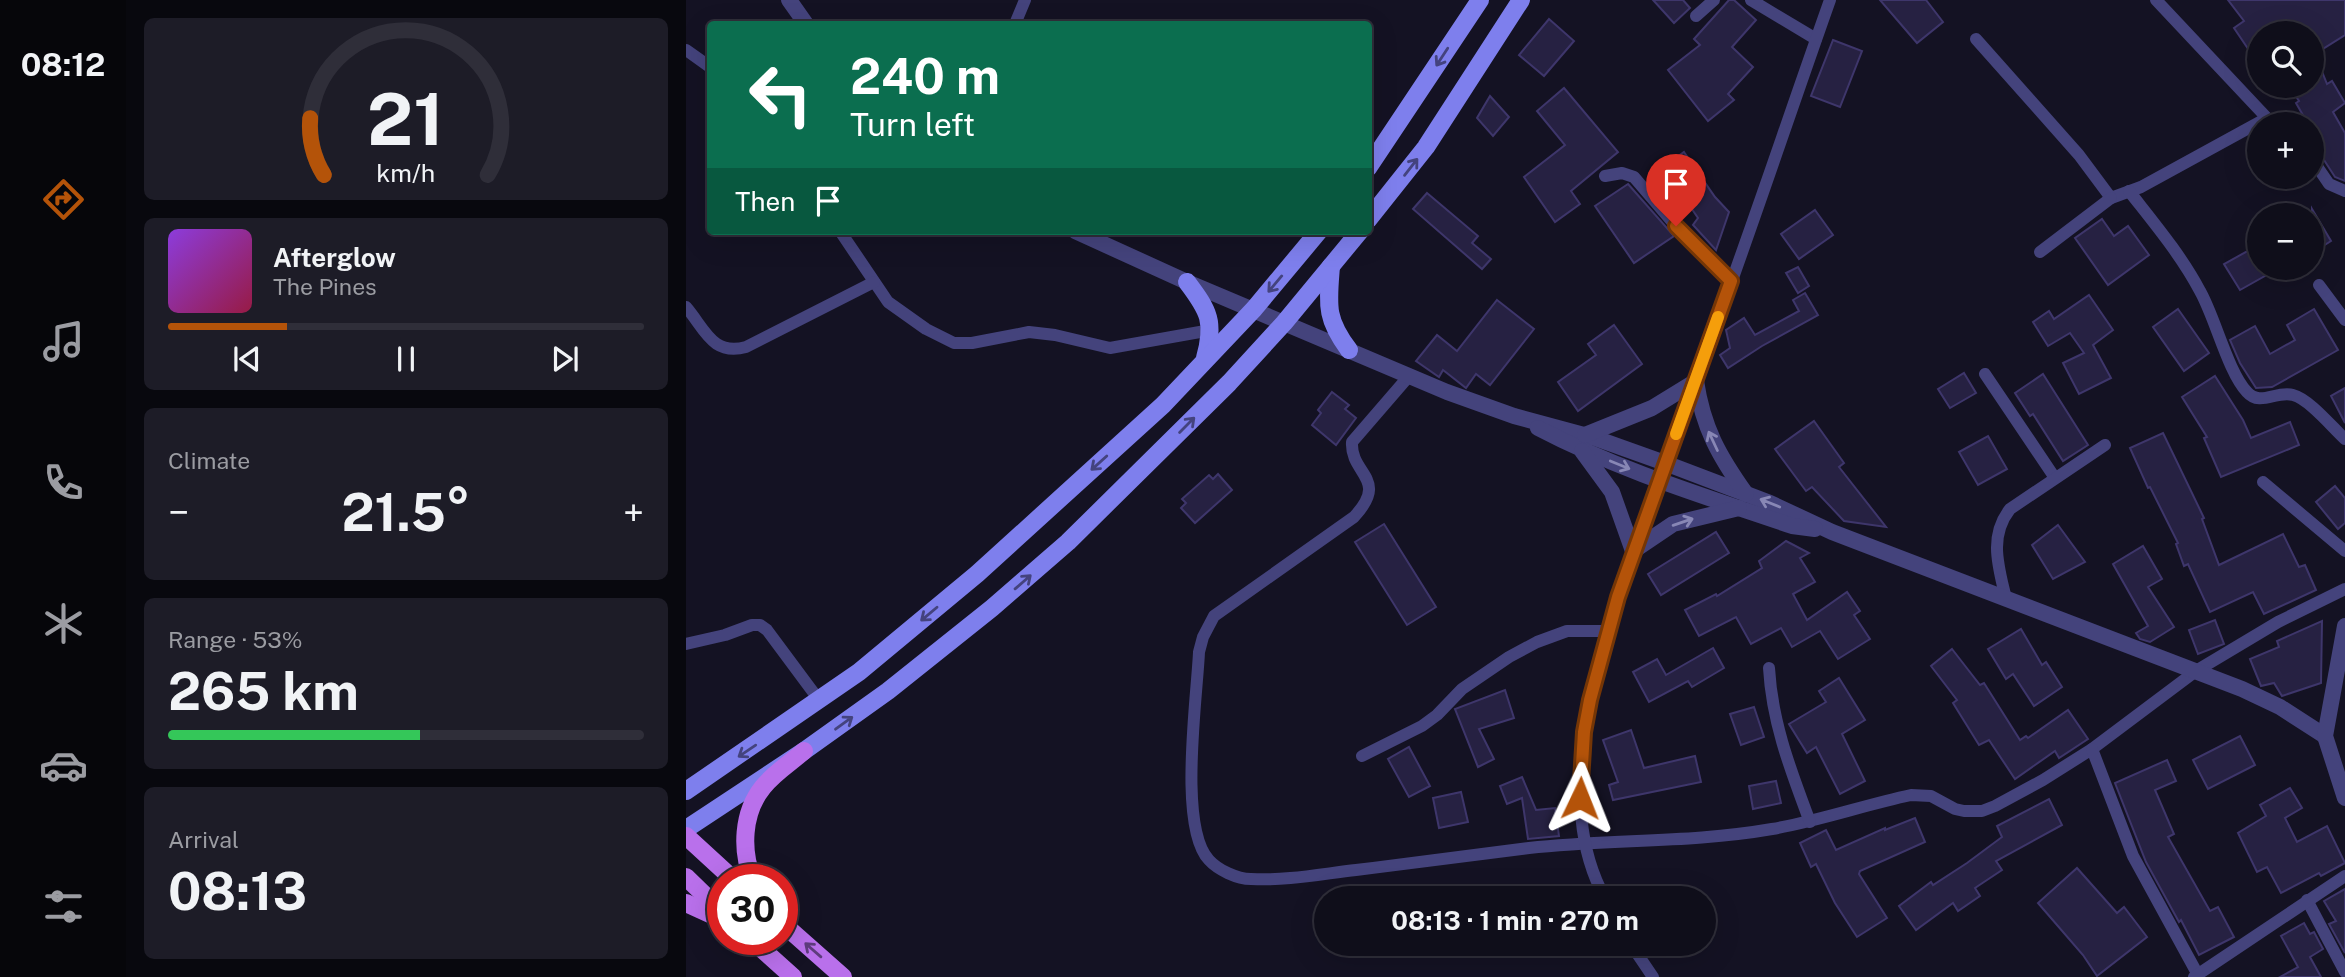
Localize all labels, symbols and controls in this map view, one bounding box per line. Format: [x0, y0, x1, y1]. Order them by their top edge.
map controls [2247, 21, 2324, 280]
button: search [2247, 21, 2324, 98]
text: 08:12 [21, 46, 105, 83]
text: 240 m [850, 47, 1000, 105]
one-way arrow [1435, 47, 1450, 66]
icon: left [735, 49, 826, 140]
text: 21 [367, 76, 445, 161]
text: Turn left [850, 106, 975, 143]
button: + [2247, 112, 2324, 189]
pin [1646, 154, 1706, 226]
text: km/h [377, 158, 435, 188]
one-way arrow [1403, 158, 1418, 176]
icon: arrive [1657, 165, 1695, 203]
icon: directions [39, 175, 88, 224]
icon: arrive [809, 182, 847, 220]
text: Then [735, 186, 795, 217]
button: − [2247, 203, 2324, 280]
text: Afterglow [273, 242, 396, 273]
text: The Pines [273, 273, 377, 300]
one-way arrow [1268, 274, 1283, 292]
icon: music [39, 317, 88, 366]
icon: previous [228, 340, 266, 378]
icon: pause [387, 340, 425, 378]
icon: next [546, 340, 584, 378]
one-way arrow [1178, 416, 1195, 433]
one-way arrow [1705, 431, 1719, 452]
text: Climate [168, 447, 250, 474]
one-way arrow [1091, 455, 1108, 472]
icon: phone [39, 458, 88, 507]
one-way arrow [1609, 459, 1631, 472]
text: 21.5° [341, 482, 471, 543]
text: − [168, 490, 189, 535]
text: + [623, 490, 644, 535]
one-way arrow [1760, 496, 1781, 509]
one-way arrow [1671, 515, 1693, 527]
one-way arrow [1013, 574, 1031, 590]
icon: climate [39, 599, 88, 648]
one-way arrow [920, 607, 938, 622]
text: Range · 53% [168, 626, 302, 653]
text: 265 km [168, 661, 359, 722]
one-way arrow [834, 715, 853, 730]
icon: car [39, 741, 88, 790]
one-way arrow [738, 744, 757, 758]
position arrow [1543, 761, 1617, 835]
text: Arrival [168, 826, 239, 853]
text: 08:13 [168, 861, 307, 922]
speed limit sign: 30 [707, 864, 798, 955]
icon: filters [39, 882, 88, 931]
text: 08:13 · 1 min · 270 m [1391, 905, 1639, 936]
one-way arrow [804, 942, 822, 958]

